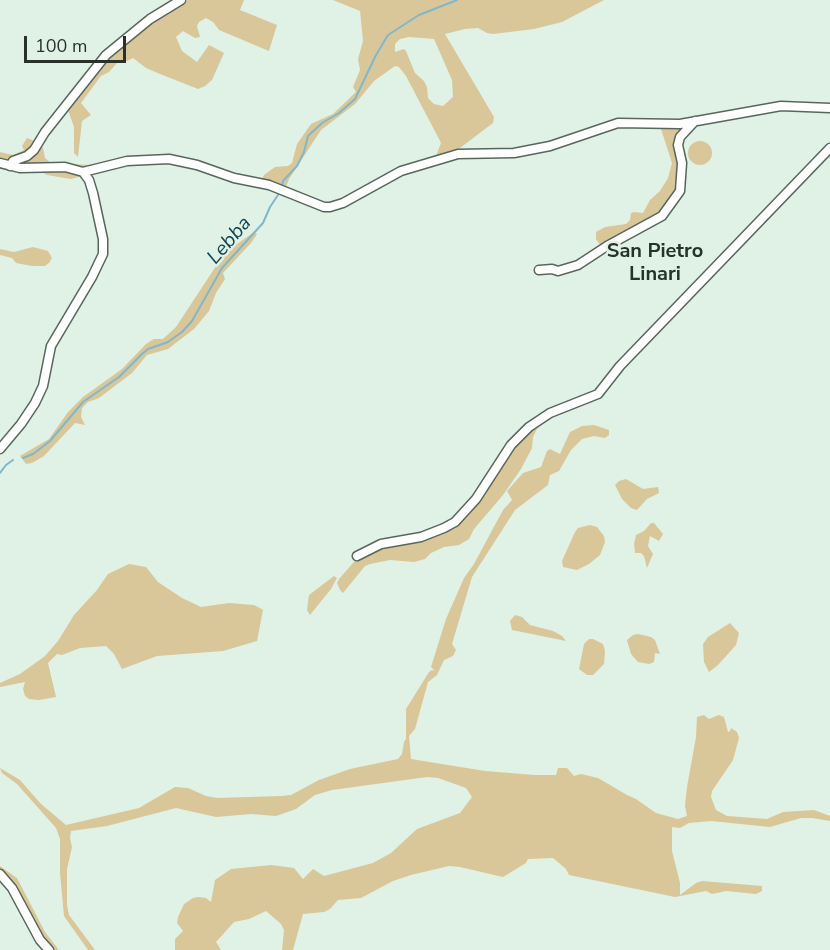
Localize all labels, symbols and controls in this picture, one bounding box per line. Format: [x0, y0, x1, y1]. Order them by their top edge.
scale bar [27, 24, 129, 62]
text: 100 m [35, 34, 87, 58]
water label: Lebba [203, 212, 257, 270]
district label: San Pietro Linari [607, 240, 703, 287]

